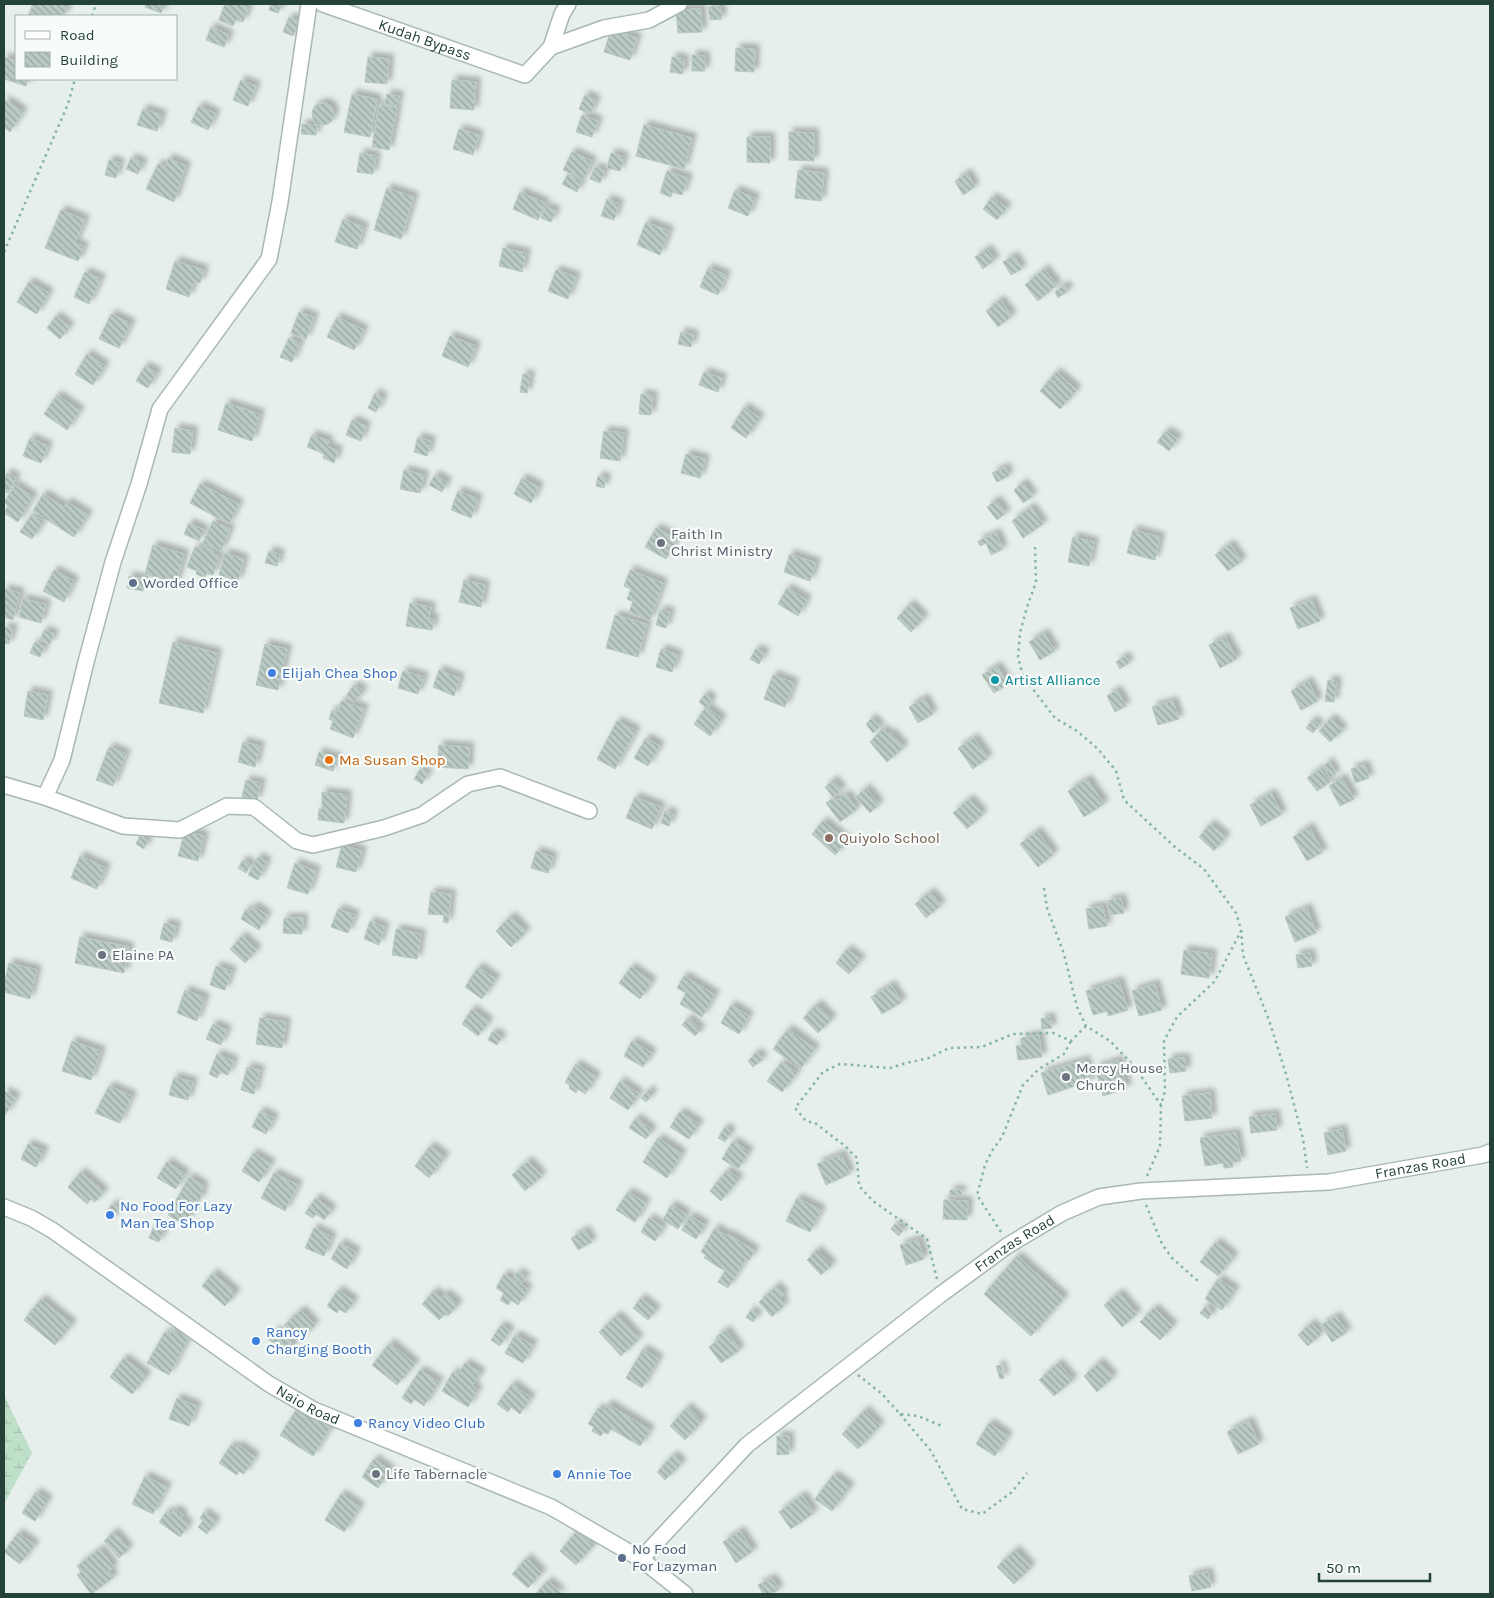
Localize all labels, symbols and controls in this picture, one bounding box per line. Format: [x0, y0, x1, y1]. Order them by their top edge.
legend [15, 15, 178, 80]
street label: Kudah Bypass [376, 15, 474, 64]
text: Road [60, 26, 95, 44]
text: Building [60, 51, 118, 69]
place label: Faith In Christ Ministry [671, 525, 773, 560]
marker: Faith In Christ Ministry [655, 537, 667, 549]
place label: Worded Office [143, 574, 238, 592]
marker: Worded Office [127, 577, 139, 589]
place label: Elijah Chea Shop [282, 664, 398, 682]
marker: Elijah Chea Shop [266, 667, 278, 679]
place label: Artist Alliance [1005, 671, 1100, 689]
marker: Artist Alliance [989, 674, 1001, 686]
place label: Ma Susan Shop [339, 751, 446, 769]
marker: Ma Susan Shop [323, 754, 335, 766]
place label: Quiyolo School [839, 829, 940, 847]
marker: Quiyolo School [823, 832, 835, 844]
place label: Elaine PA [112, 946, 174, 964]
marker: Elaine PA [96, 949, 108, 961]
place label: Mercy House Church [1076, 1059, 1163, 1094]
marker: Mercy House Church [1060, 1071, 1072, 1083]
street label: Franzas Road [1374, 1149, 1467, 1183]
place label: No Food For Lazy Man Tea Shop [120, 1197, 232, 1232]
marker: No Food For Lazy Man Tea Shop [104, 1209, 116, 1221]
street label: Franzas Road [971, 1211, 1058, 1276]
place label: Rancy Charging Booth [266, 1323, 372, 1358]
marker: Rancy Charging Booth [250, 1335, 262, 1347]
street label: Naio Road [273, 1381, 343, 1429]
place label: Rancy Video Club [368, 1414, 485, 1432]
marker: Rancy Video Club [352, 1417, 364, 1429]
place label: Life Tabernacle [386, 1465, 487, 1483]
place label: Annie Toe [567, 1465, 632, 1483]
marker: Life Tabernacle [370, 1468, 382, 1480]
marker: Annie Toe [551, 1468, 563, 1480]
place label: No Food For Lazyman [632, 1540, 717, 1575]
scale bar [1319, 1550, 1430, 1582]
marker: No Food For Lazyman [616, 1552, 628, 1564]
text: 50 m [1326, 1559, 1361, 1577]

